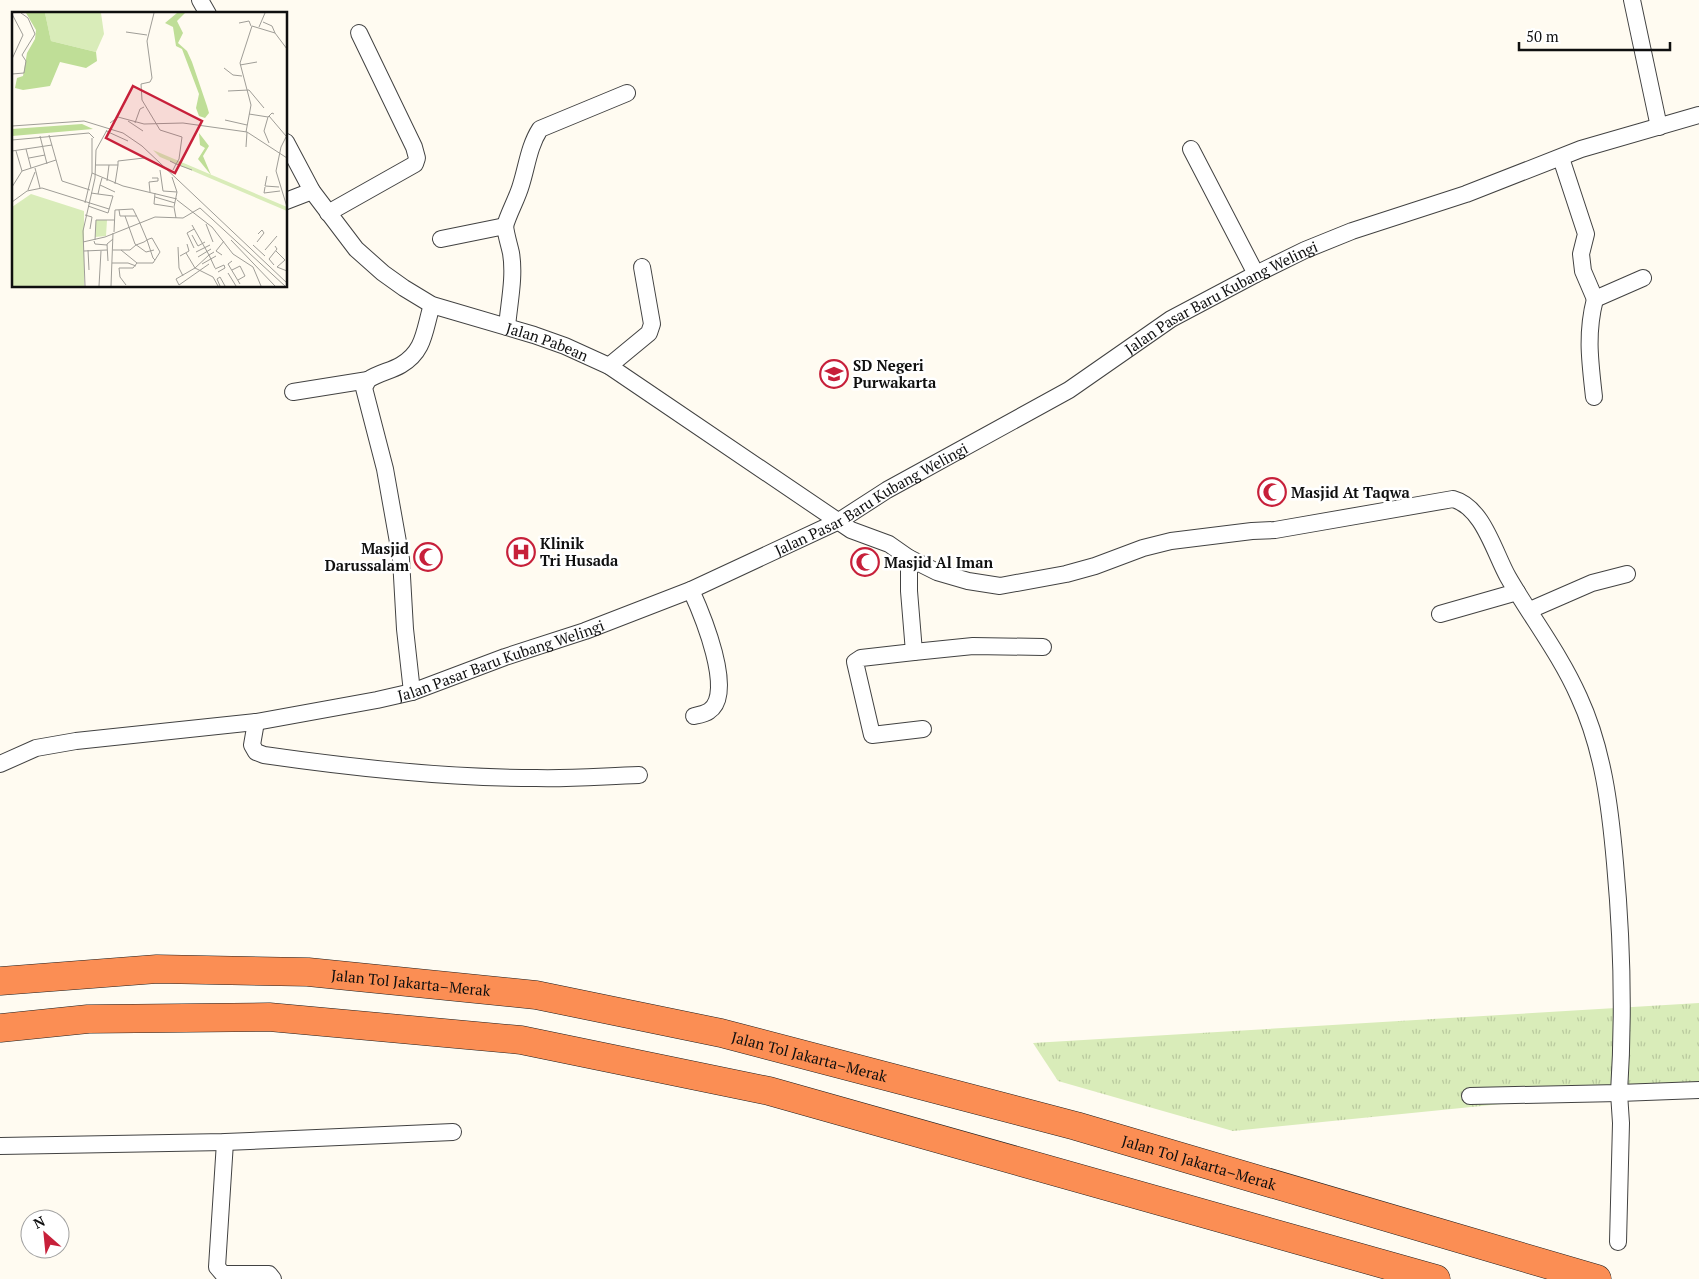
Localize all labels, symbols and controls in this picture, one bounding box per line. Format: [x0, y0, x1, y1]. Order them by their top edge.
inset map [12, 12, 288, 288]
scale bar [1519, 20, 1670, 52]
text: 50 m [1526, 26, 1559, 46]
street label: Jalan Pasar Baru Kubang Welingi [1121, 236, 1321, 358]
street label: Jalan Pabean [504, 317, 592, 365]
place label: SD Negeri Purwakarta [853, 355, 937, 392]
school or university icon: SD Negeri Purwakarta [819, 359, 849, 389]
street label: Jalan Pasar Baru Kubang Welingi [771, 438, 971, 560]
mosque icon: Masjid At Taqwa [1257, 477, 1287, 507]
place label: Masjid At Taqwa [1291, 482, 1411, 502]
place label: Klinik Tri Husada [540, 533, 619, 570]
hospital icon: Klinik Tri Husada [506, 537, 536, 567]
place label: Masjid Darussalam [325, 538, 409, 575]
mosque icon: Masjid Darussalam [413, 542, 443, 572]
mosque icon: Masjid Al Iman [850, 547, 880, 577]
place label: Masjid Al Iman [884, 552, 994, 572]
street label: Jalan Pasar Baru Kubang Welingi [395, 615, 607, 705]
street label: Jalan Tol Jakarta–Merak [330, 964, 492, 1000]
street label: Jalan Tol Jakarta–Merak [729, 1026, 890, 1086]
street label: Jalan Tol Jakarta–Merak [1120, 1130, 1279, 1194]
north arrow [20, 1209, 70, 1259]
text: N [30, 1211, 48, 1233]

